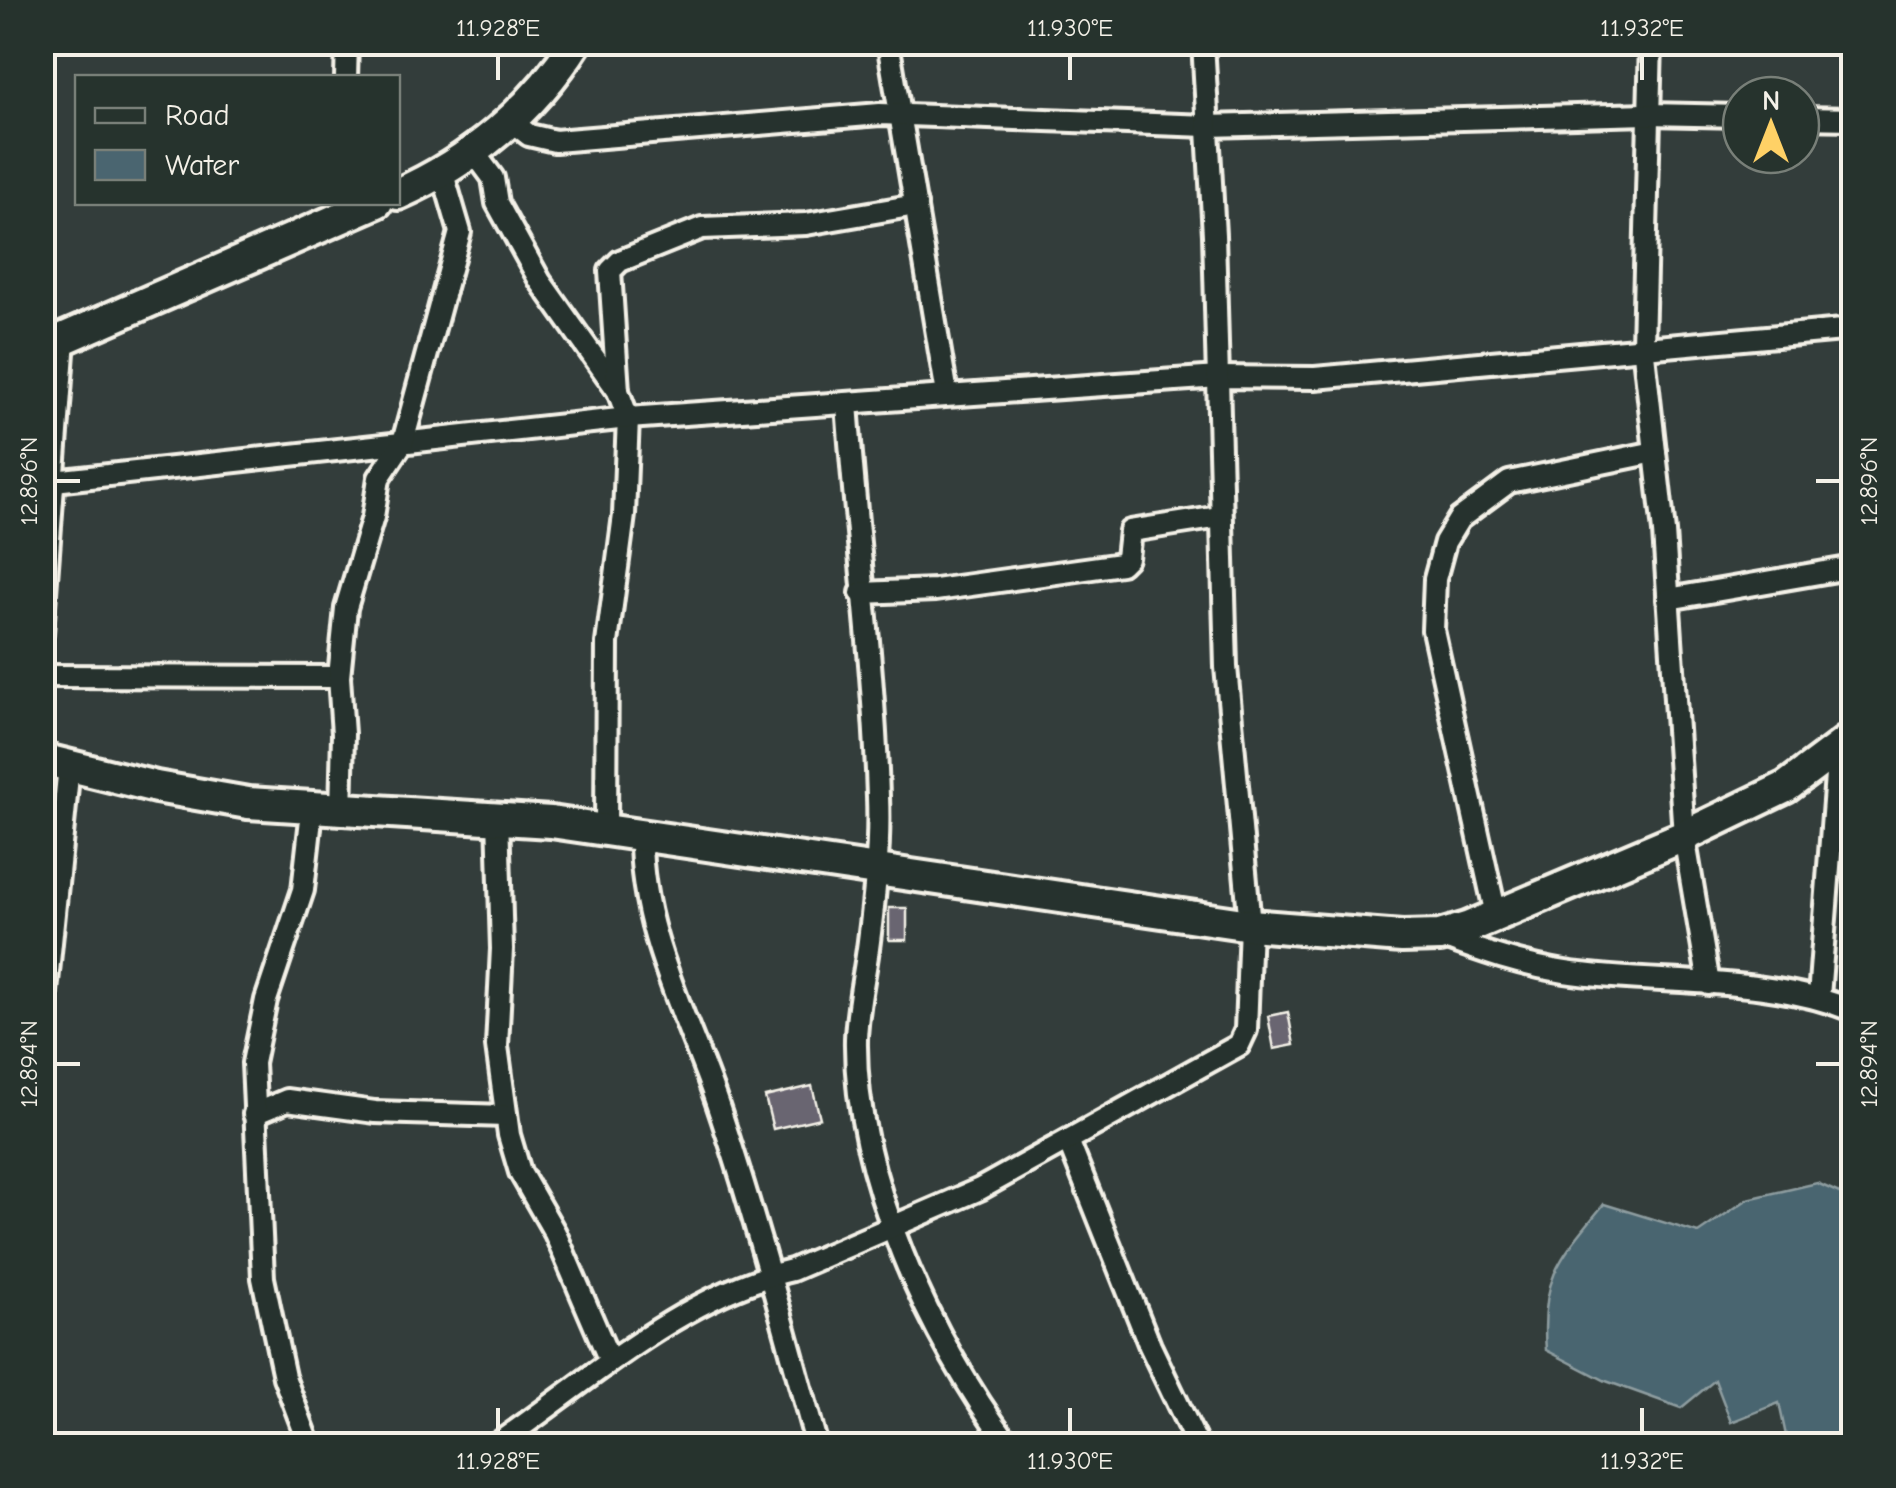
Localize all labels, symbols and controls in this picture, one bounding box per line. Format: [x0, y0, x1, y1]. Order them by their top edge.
text: 11.928°E [456, 13, 540, 42]
text: 11.930°E [1027, 13, 1113, 42]
text: 11.932°E [1600, 13, 1684, 42]
legend [75, 75, 400, 205]
north arrow [1721, 75, 1821, 175]
text: N [1762, 85, 1780, 117]
text: Road [165, 98, 230, 133]
text: Water [165, 148, 239, 183]
text: 12.896°N [14, 436, 43, 526]
text: 12.896°N [1854, 436, 1883, 526]
text: 12.894°N [14, 1020, 43, 1108]
text: 12.894°N [1854, 1020, 1883, 1108]
text: 11.928°E [456, 1446, 540, 1475]
text: 11.930°E [1027, 1446, 1113, 1475]
text: 11.932°E [1600, 1446, 1684, 1475]

